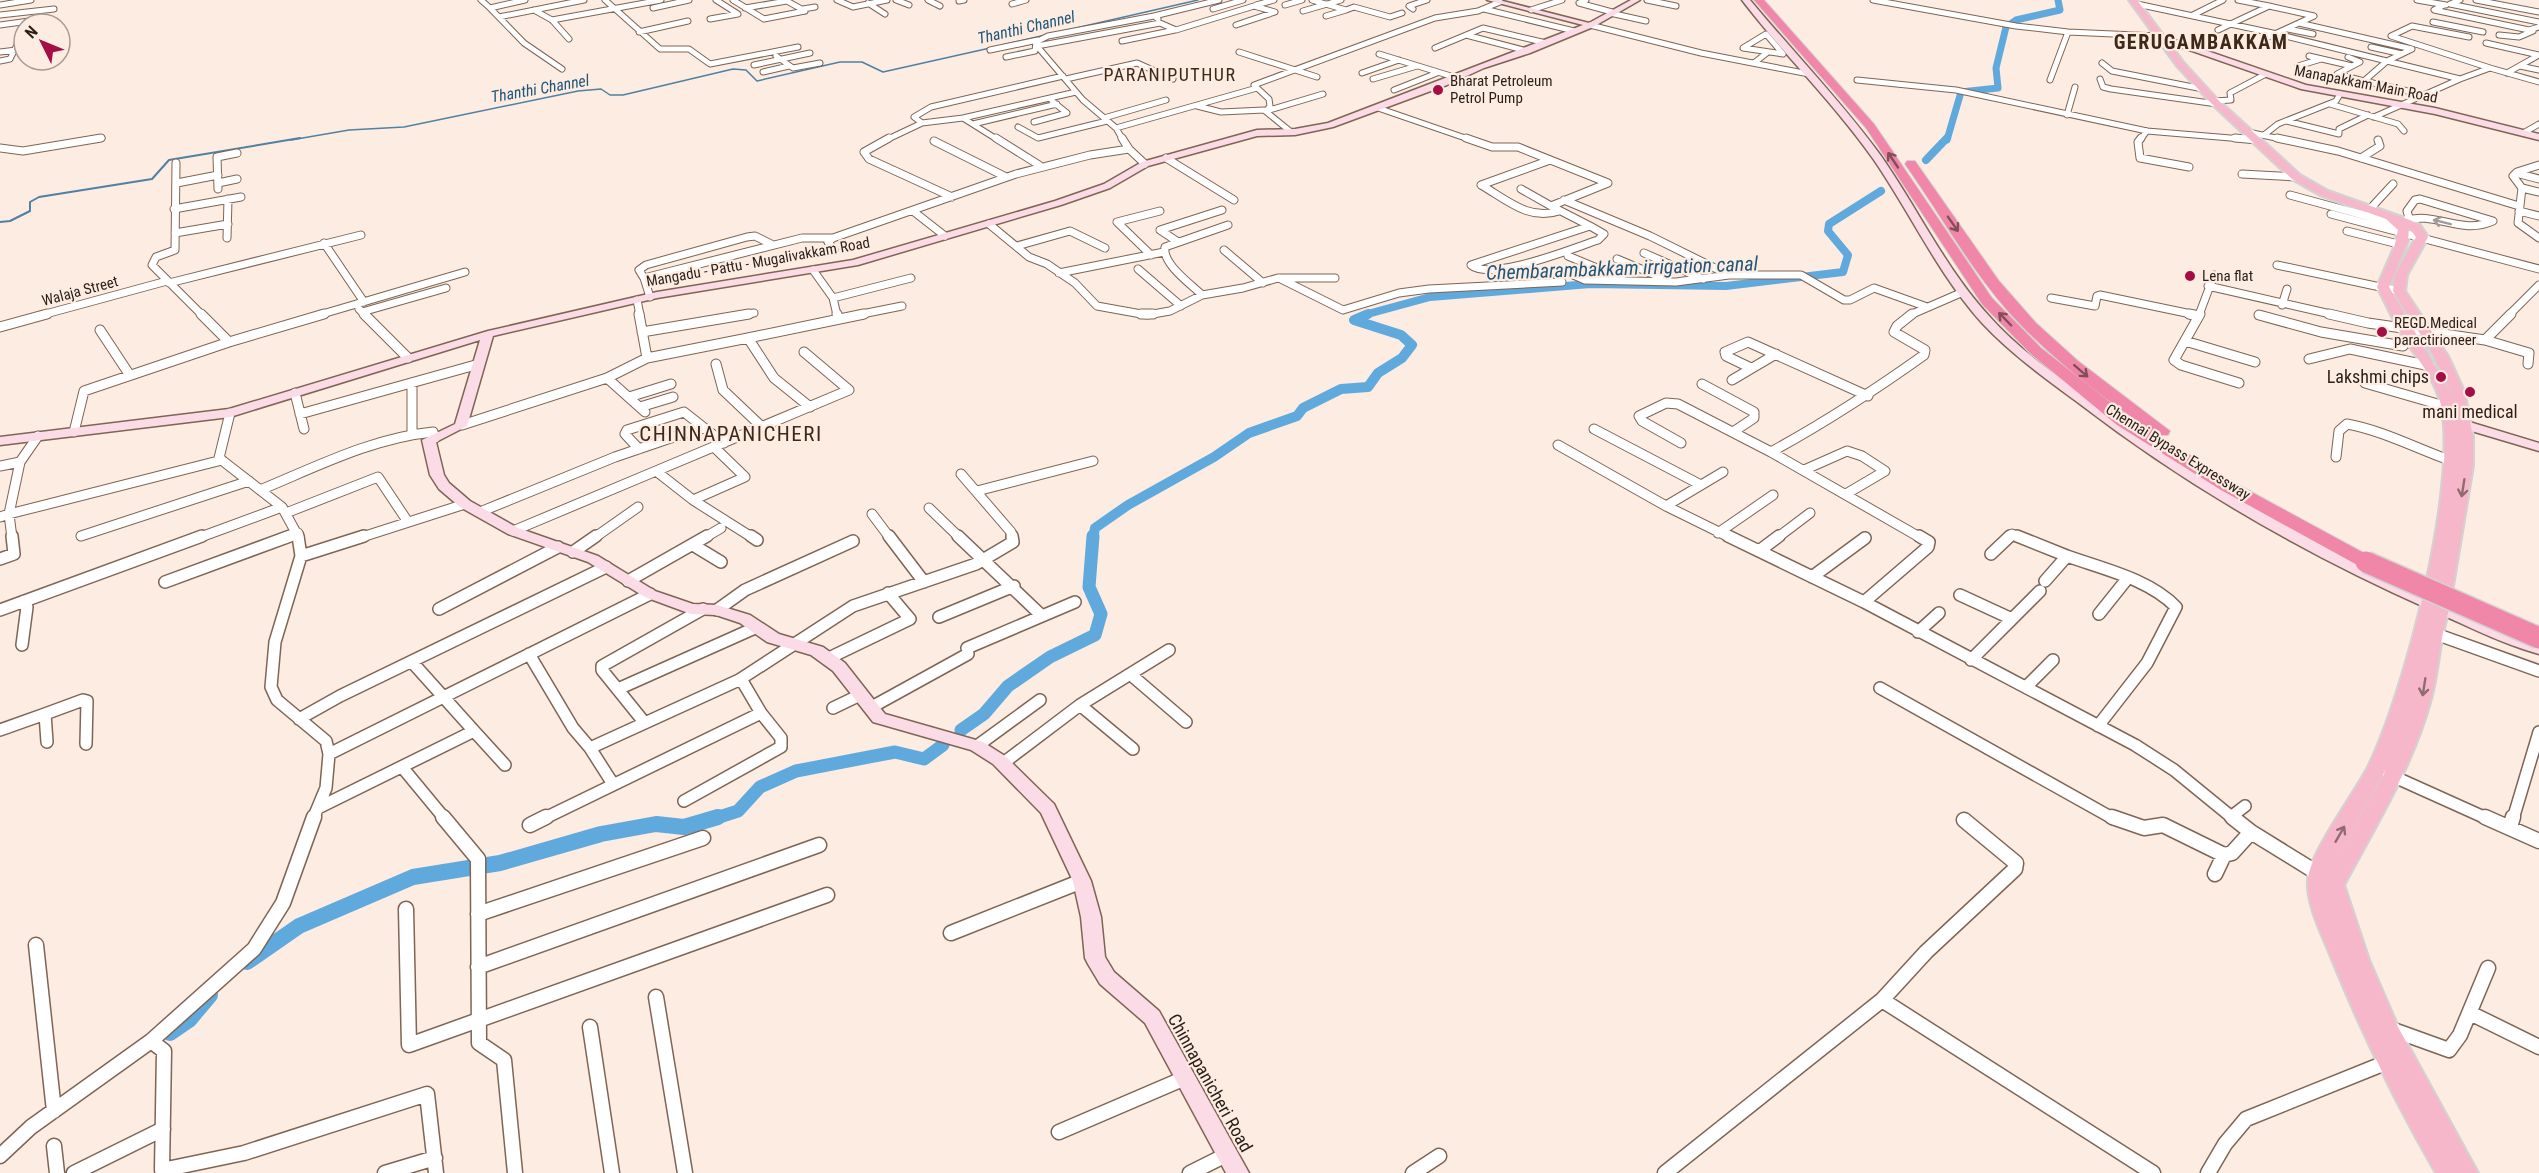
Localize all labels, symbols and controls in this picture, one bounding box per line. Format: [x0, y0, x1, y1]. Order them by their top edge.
water label: Thanthi Channel [976, 7, 1077, 48]
north arrow [12, 12, 72, 72]
text: N [21, 22, 42, 42]
district label: GERUGAMBAKKAM [2114, 30, 2288, 54]
street label: Manapakkam Main Road [2293, 61, 2439, 107]
district label: PARANIPUTHUR [1103, 64, 1237, 85]
water label: Thanthi Channel [489, 70, 591, 106]
place label: Bharat Petroleum Petrol Pump [1450, 72, 1553, 107]
marker: Bharat Petroleum Petrol Pump [1431, 83, 1445, 97]
one-way arrow [1887, 153, 1899, 169]
one-way arrow [1947, 216, 1959, 232]
one-way arrow [2432, 216, 2451, 228]
street label: Mangadu - Pattu - Mugalivakkam Road [645, 233, 871, 291]
water label: Chembarambakkam irrigation canal [1486, 251, 1759, 285]
place label: Lena flat [2202, 267, 2253, 285]
marker: Lena flat [2183, 269, 2197, 283]
street label: Walaja Street [40, 272, 120, 310]
one-way arrow [1998, 312, 2012, 327]
place label: REGD.Medical paractirioneer [2394, 314, 2477, 349]
marker: REGD.Medical paractirioneer [2375, 325, 2389, 339]
one-way arrow [2073, 364, 2088, 378]
place label: Lakshmi chips [2327, 366, 2429, 387]
marker: Lakshmi chips [2434, 370, 2448, 384]
marker: mani medical [2463, 385, 2477, 399]
street label: Chennai Bypass Expressway [2102, 400, 2254, 504]
place label: mani medical [2422, 401, 2518, 422]
district label: CHINNAPANICHERI [639, 422, 823, 446]
one-way arrow [2457, 478, 2468, 498]
one-way arrow [2419, 677, 2430, 696]
one-way arrow [2335, 826, 2346, 844]
street label: Chinnapanicheri Road [1164, 1010, 1257, 1156]

